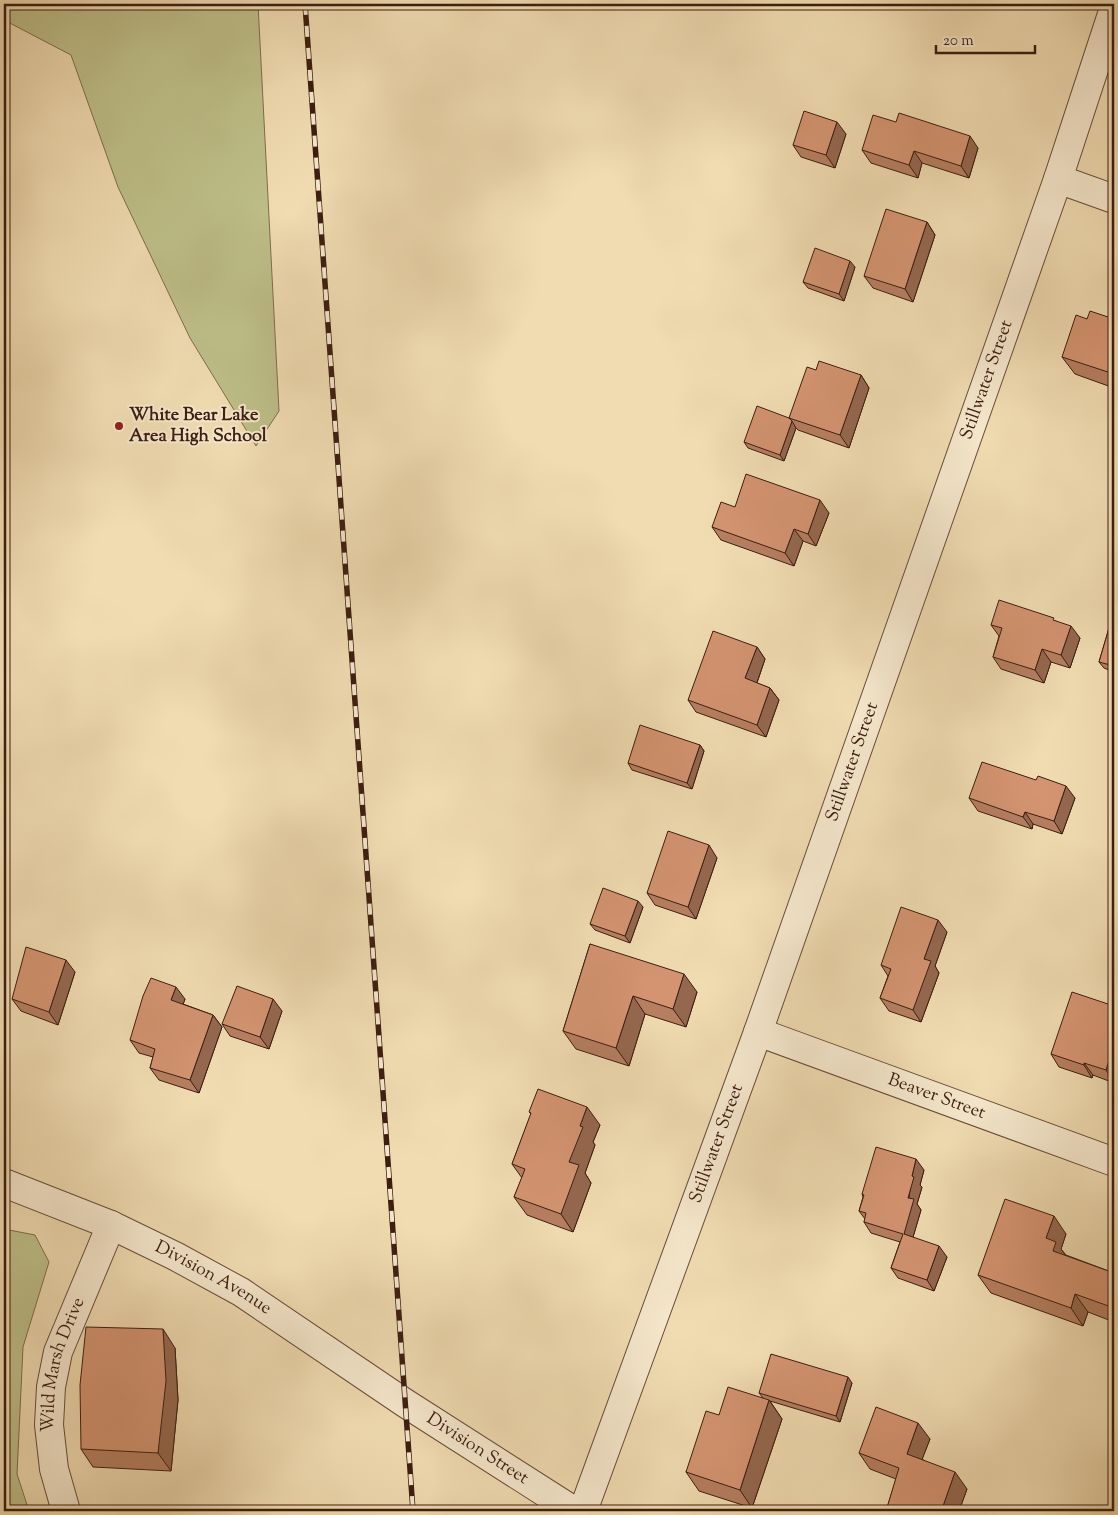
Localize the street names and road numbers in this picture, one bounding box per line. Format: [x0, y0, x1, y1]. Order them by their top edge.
street label: Stillwater Street [954, 317, 1020, 443]
street label: Stillwater Street [820, 699, 886, 826]
street label: Beaver Street [884, 1067, 989, 1127]
street label: Stillwater Street [683, 1081, 751, 1207]
street label: Division Avenue [150, 1235, 276, 1322]
street label: Wild Marsh Drive [36, 1294, 92, 1433]
street label: Division Street [421, 1407, 533, 1492]

